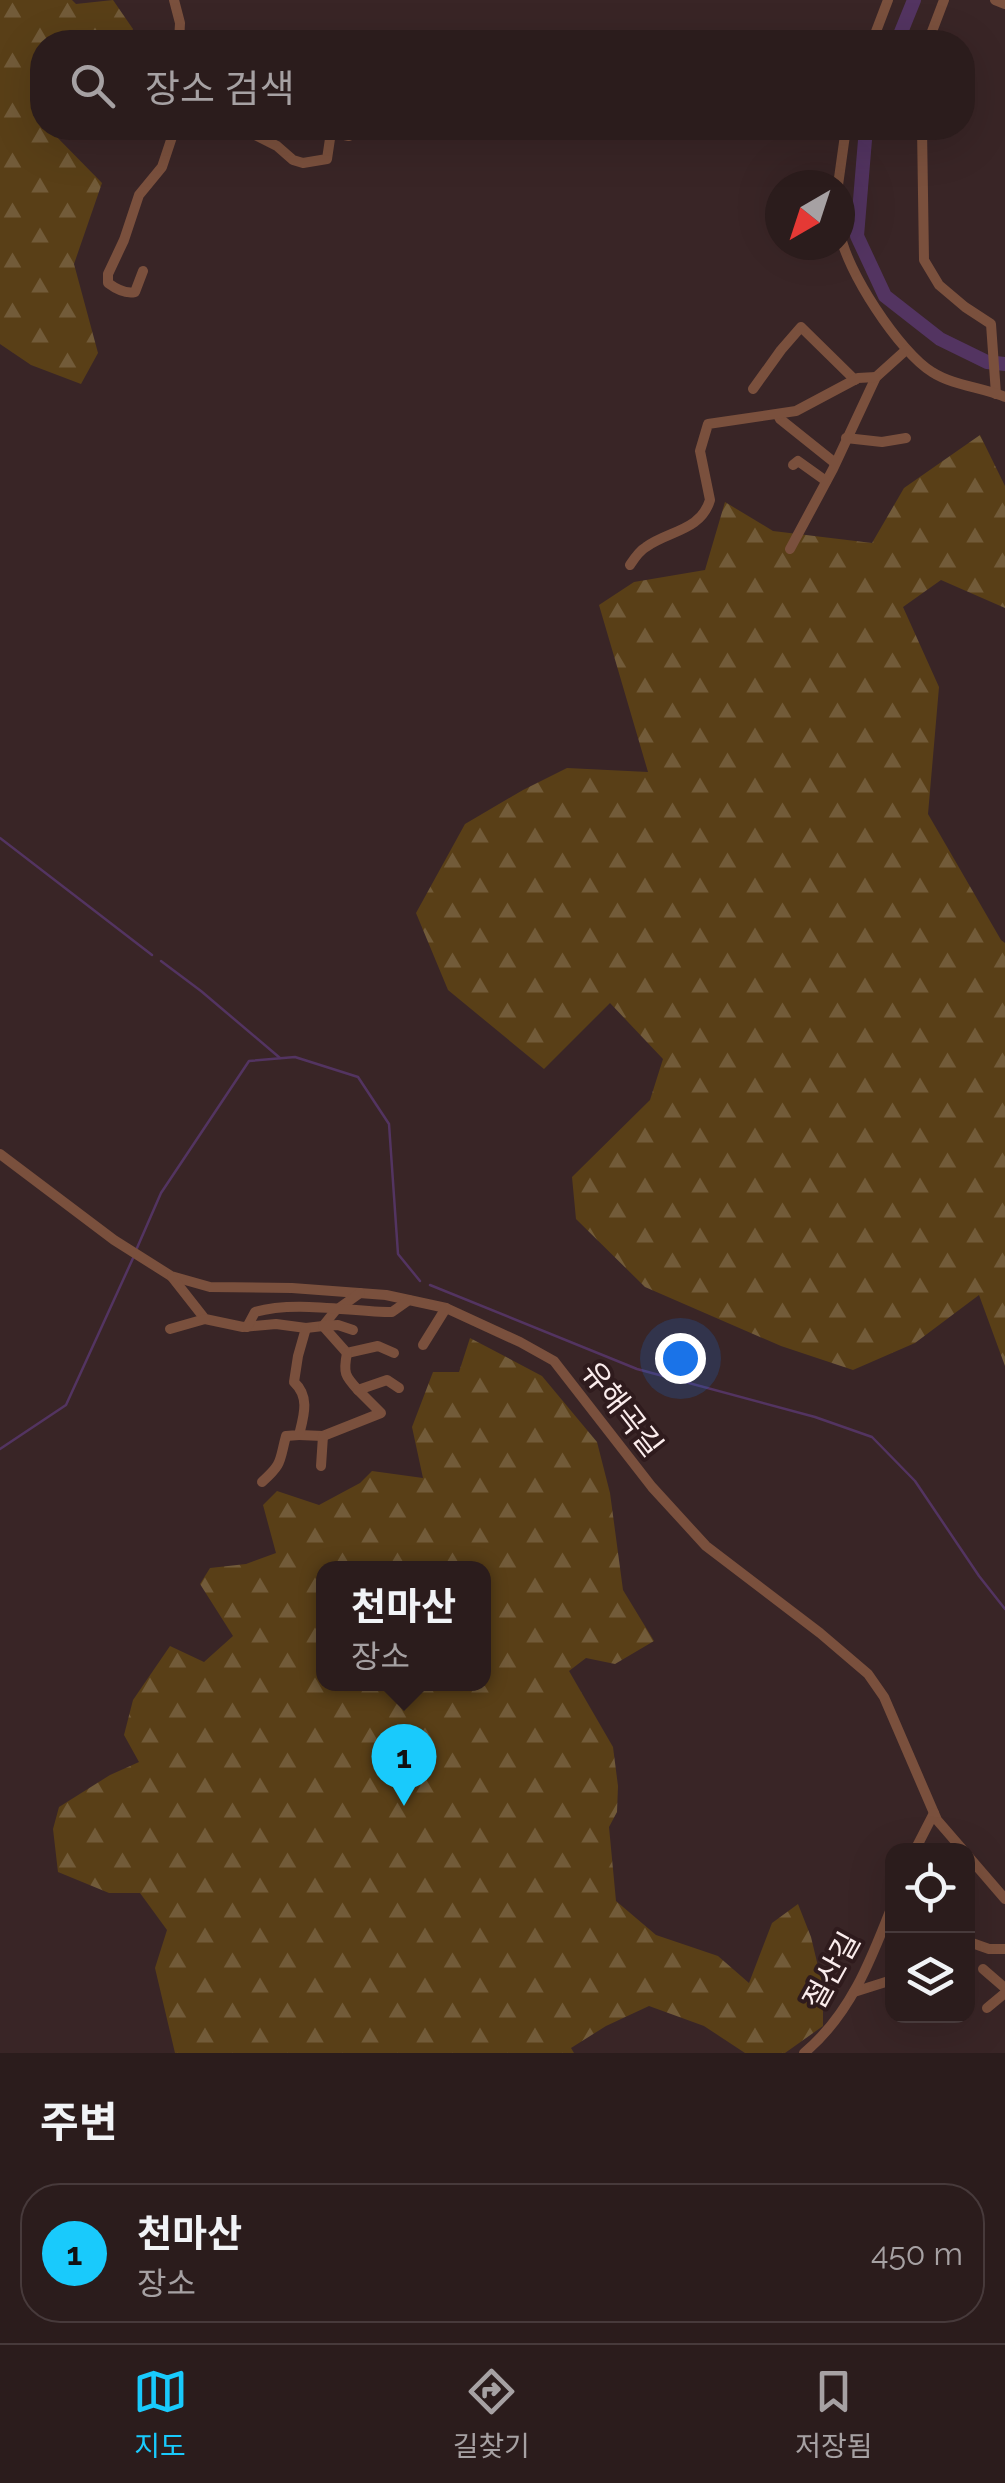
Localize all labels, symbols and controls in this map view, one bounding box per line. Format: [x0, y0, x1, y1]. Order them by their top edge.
search box [30, 30, 975, 140]
icon: search [65, 58, 120, 113]
text: 장소 검색 [145, 66, 295, 111]
north arrow [765, 170, 855, 260]
your location [655, 1333, 706, 1384]
street label: 유해곡길 [575, 1354, 670, 1463]
popup [316, 1561, 491, 1691]
text: 천마산 [351, 1584, 456, 1629]
text: 장소 [351, 1638, 410, 1675]
pin: 1 [372, 1724, 436, 1806]
map controls [885, 1843, 975, 2023]
button: locate [885, 1843, 975, 1933]
street label: 절산길 [796, 1926, 867, 2015]
button: layers [885, 1933, 975, 2023]
text: 주변 [40, 2098, 117, 2147]
text: 천마산 [137, 2211, 242, 2256]
text: 1 [67, 2235, 82, 2272]
text: 450 m [871, 2235, 963, 2272]
text: 장소 [137, 2265, 196, 2302]
tab: 지도 [133, 2364, 188, 2464]
tab: 길찾기 [453, 2364, 530, 2464]
tab: 저장됨 [795, 2364, 872, 2464]

